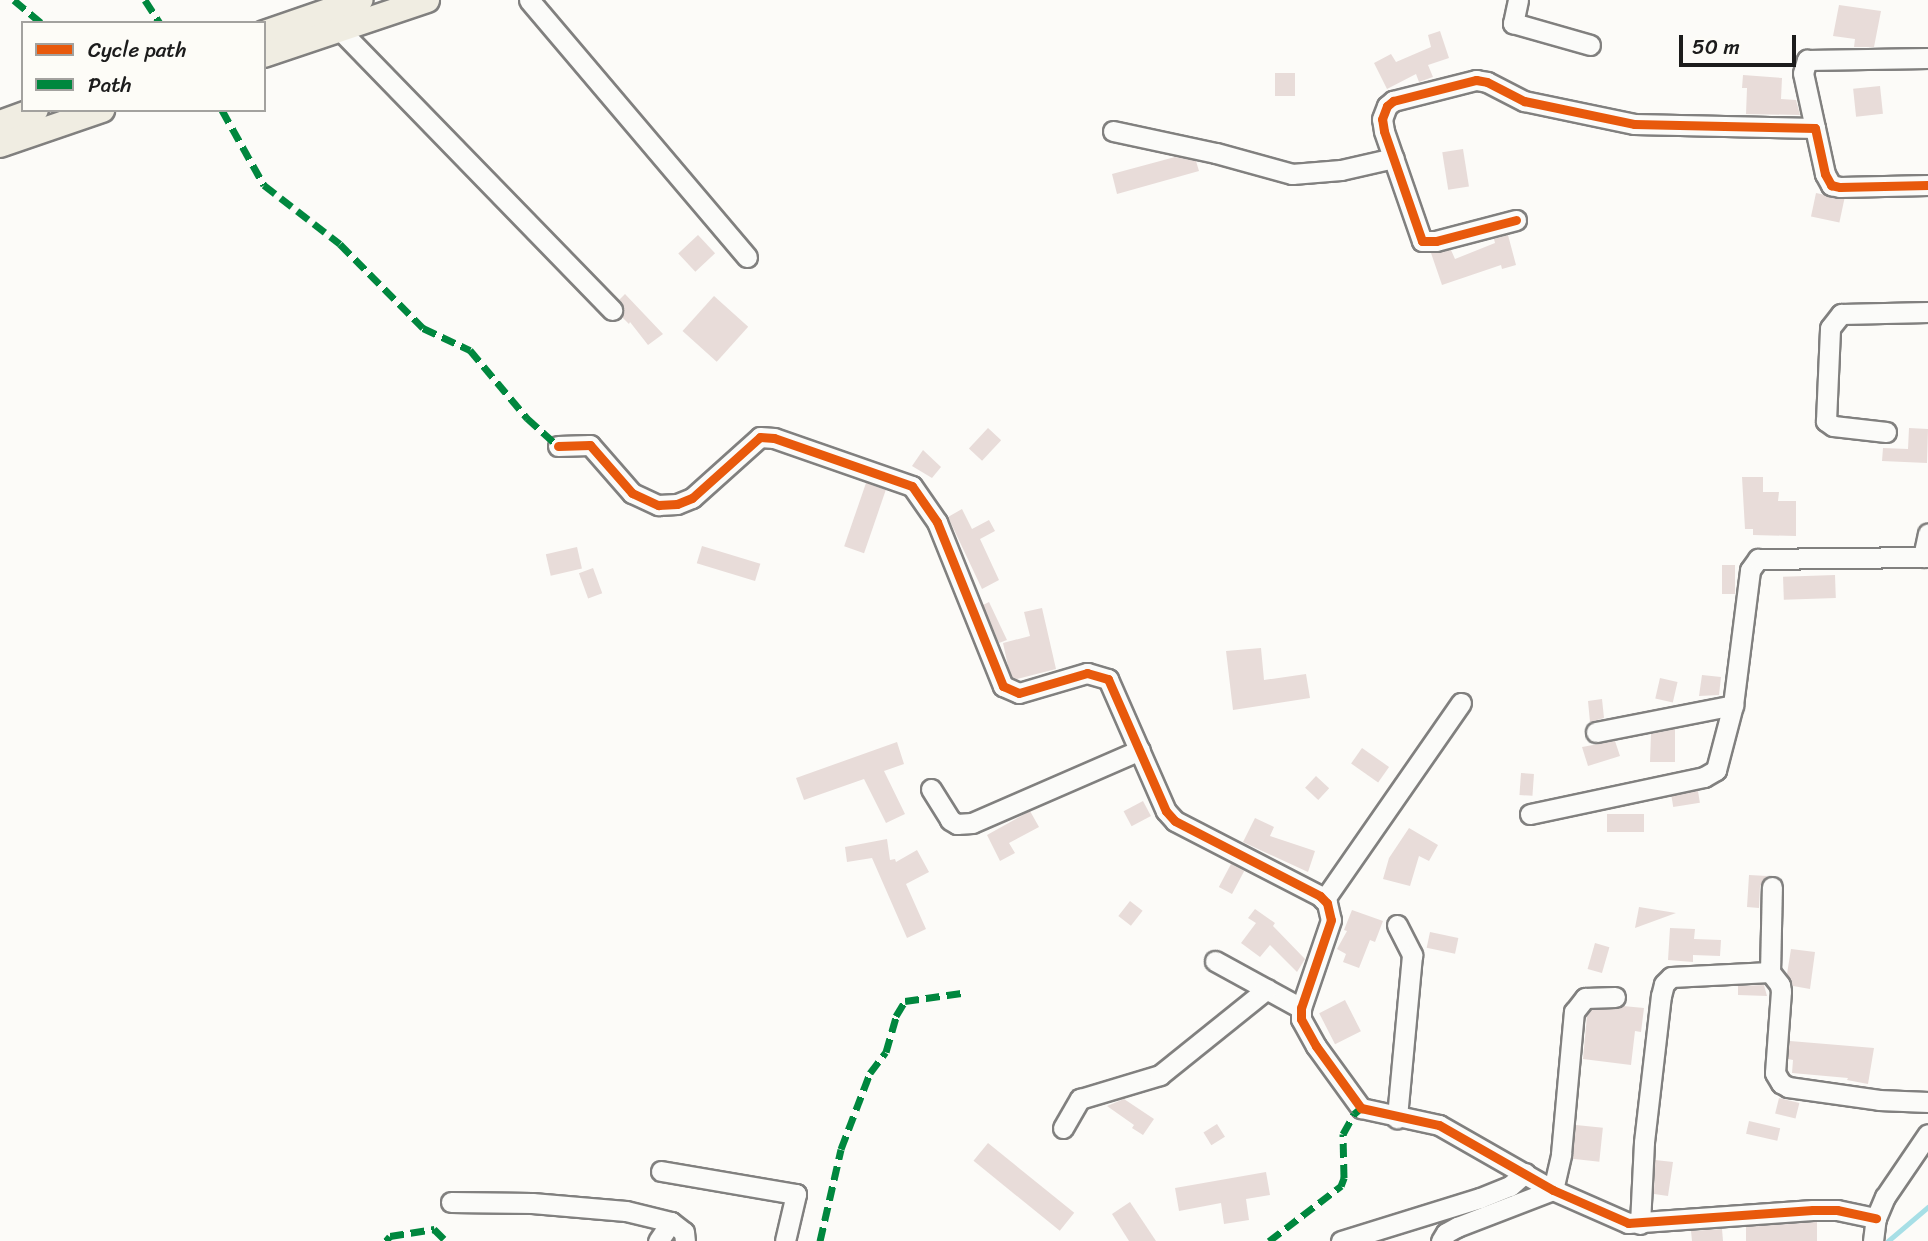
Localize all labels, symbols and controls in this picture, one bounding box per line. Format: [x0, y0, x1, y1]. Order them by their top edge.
legend [21, 21, 266, 112]
scale bar [1683, 21, 1800, 65]
text: 50 m [1692, 28, 1740, 66]
text: Cycle path [88, 31, 187, 69]
text: Path [88, 66, 131, 104]

